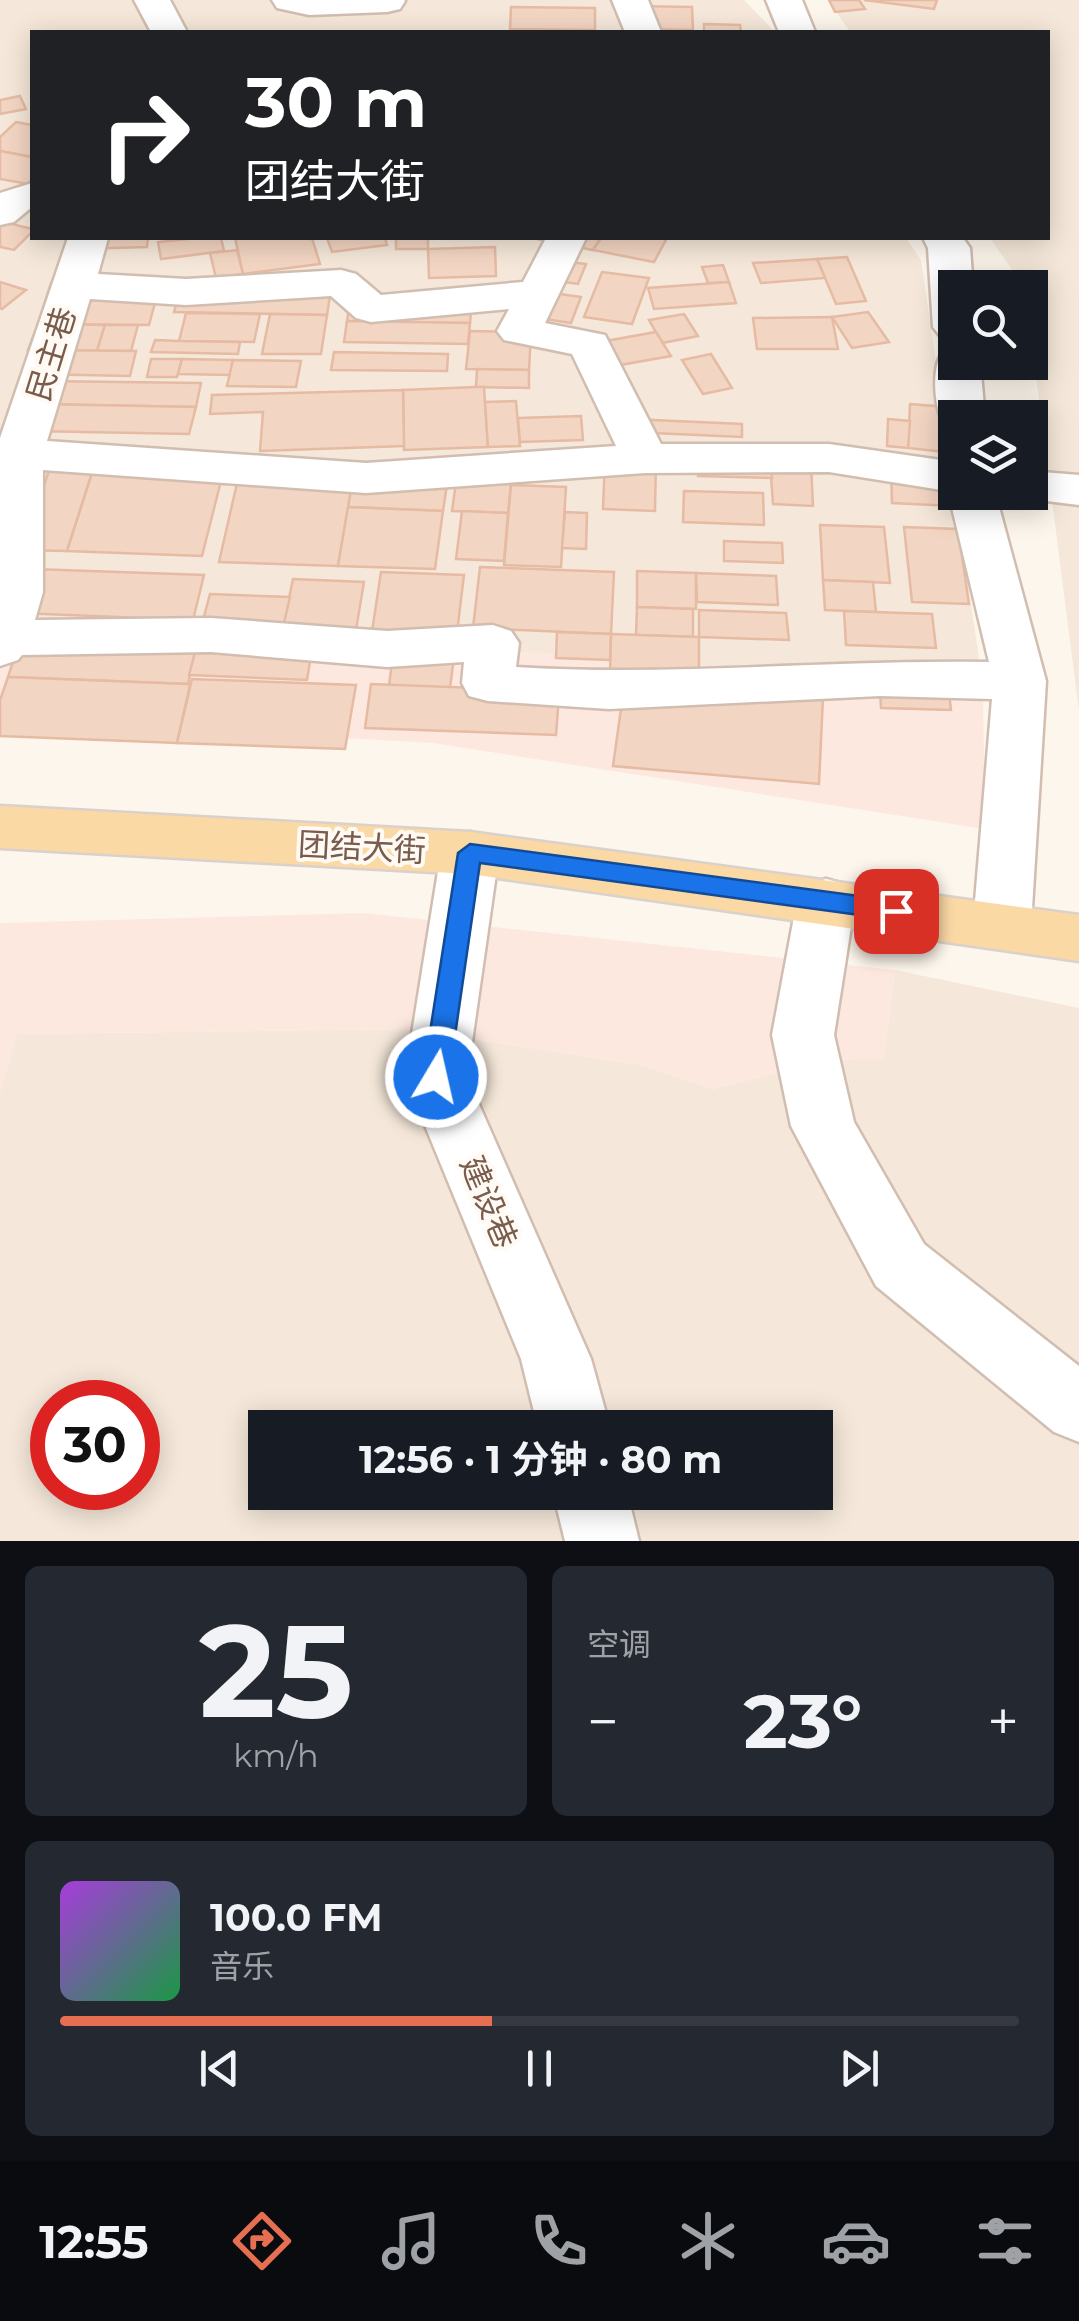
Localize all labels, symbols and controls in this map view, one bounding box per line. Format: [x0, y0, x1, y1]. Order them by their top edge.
text: 30 m [245, 59, 427, 145]
icon: right [80, 70, 210, 200]
text: 团结大街 [245, 153, 425, 208]
map controls [938, 270, 1048, 510]
button: search [938, 270, 1048, 380]
street label: 民主巷 [18, 302, 84, 406]
button: layers [938, 400, 1048, 510]
street label: 团结大街 [297, 824, 427, 870]
pin [854, 869, 939, 954]
icon: arrive [869, 884, 924, 939]
position arrow [384, 1025, 488, 1129]
street label: 建设巷 [452, 1150, 526, 1254]
speed limit sign: 30 [30, 1380, 160, 1510]
text: 12:56 · 1 分钟 · 80 m [359, 1436, 722, 1483]
text: 25 [199, 1591, 353, 1750]
text: 空调 [587, 1625, 651, 1664]
text: 23° [744, 1675, 862, 1767]
text: − [587, 1688, 619, 1755]
text: + [987, 1688, 1019, 1755]
text: km/h [233, 1736, 319, 1775]
text: 100.0 FM [210, 1894, 383, 1941]
text: 音乐 [210, 1947, 274, 1986]
icon: previous [192, 2041, 247, 2096]
icon: pause [512, 2041, 567, 2096]
icon: next [832, 2041, 887, 2096]
icon: directions [227, 2206, 297, 2276]
icon: music [376, 2206, 446, 2276]
icon: phone [524, 2206, 594, 2276]
icon: climate [673, 2206, 743, 2276]
icon: car [821, 2206, 891, 2276]
icon: filters [970, 2206, 1040, 2276]
text: 12:55 [39, 2214, 149, 2269]

